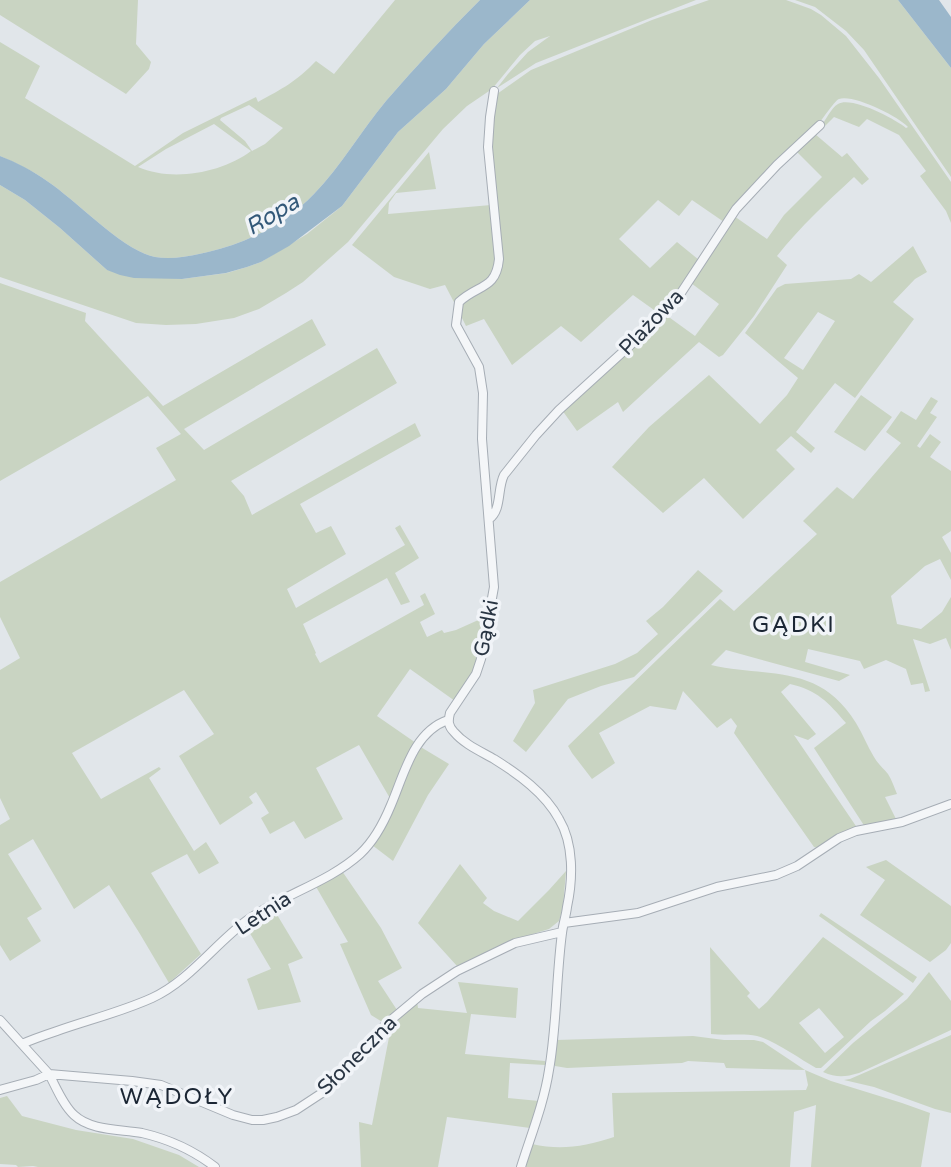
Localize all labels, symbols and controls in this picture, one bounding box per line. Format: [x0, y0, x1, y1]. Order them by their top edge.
water label: Ropa [241, 187, 305, 242]
street label: Plażowa [614, 284, 689, 361]
street label: Gądki [469, 598, 504, 659]
district label: GĄDKI [752, 611, 836, 639]
street label: Letnia [231, 886, 296, 941]
street label: Słoneczna [312, 1010, 402, 1100]
district label: WĄDOŁY [120, 1083, 234, 1111]

